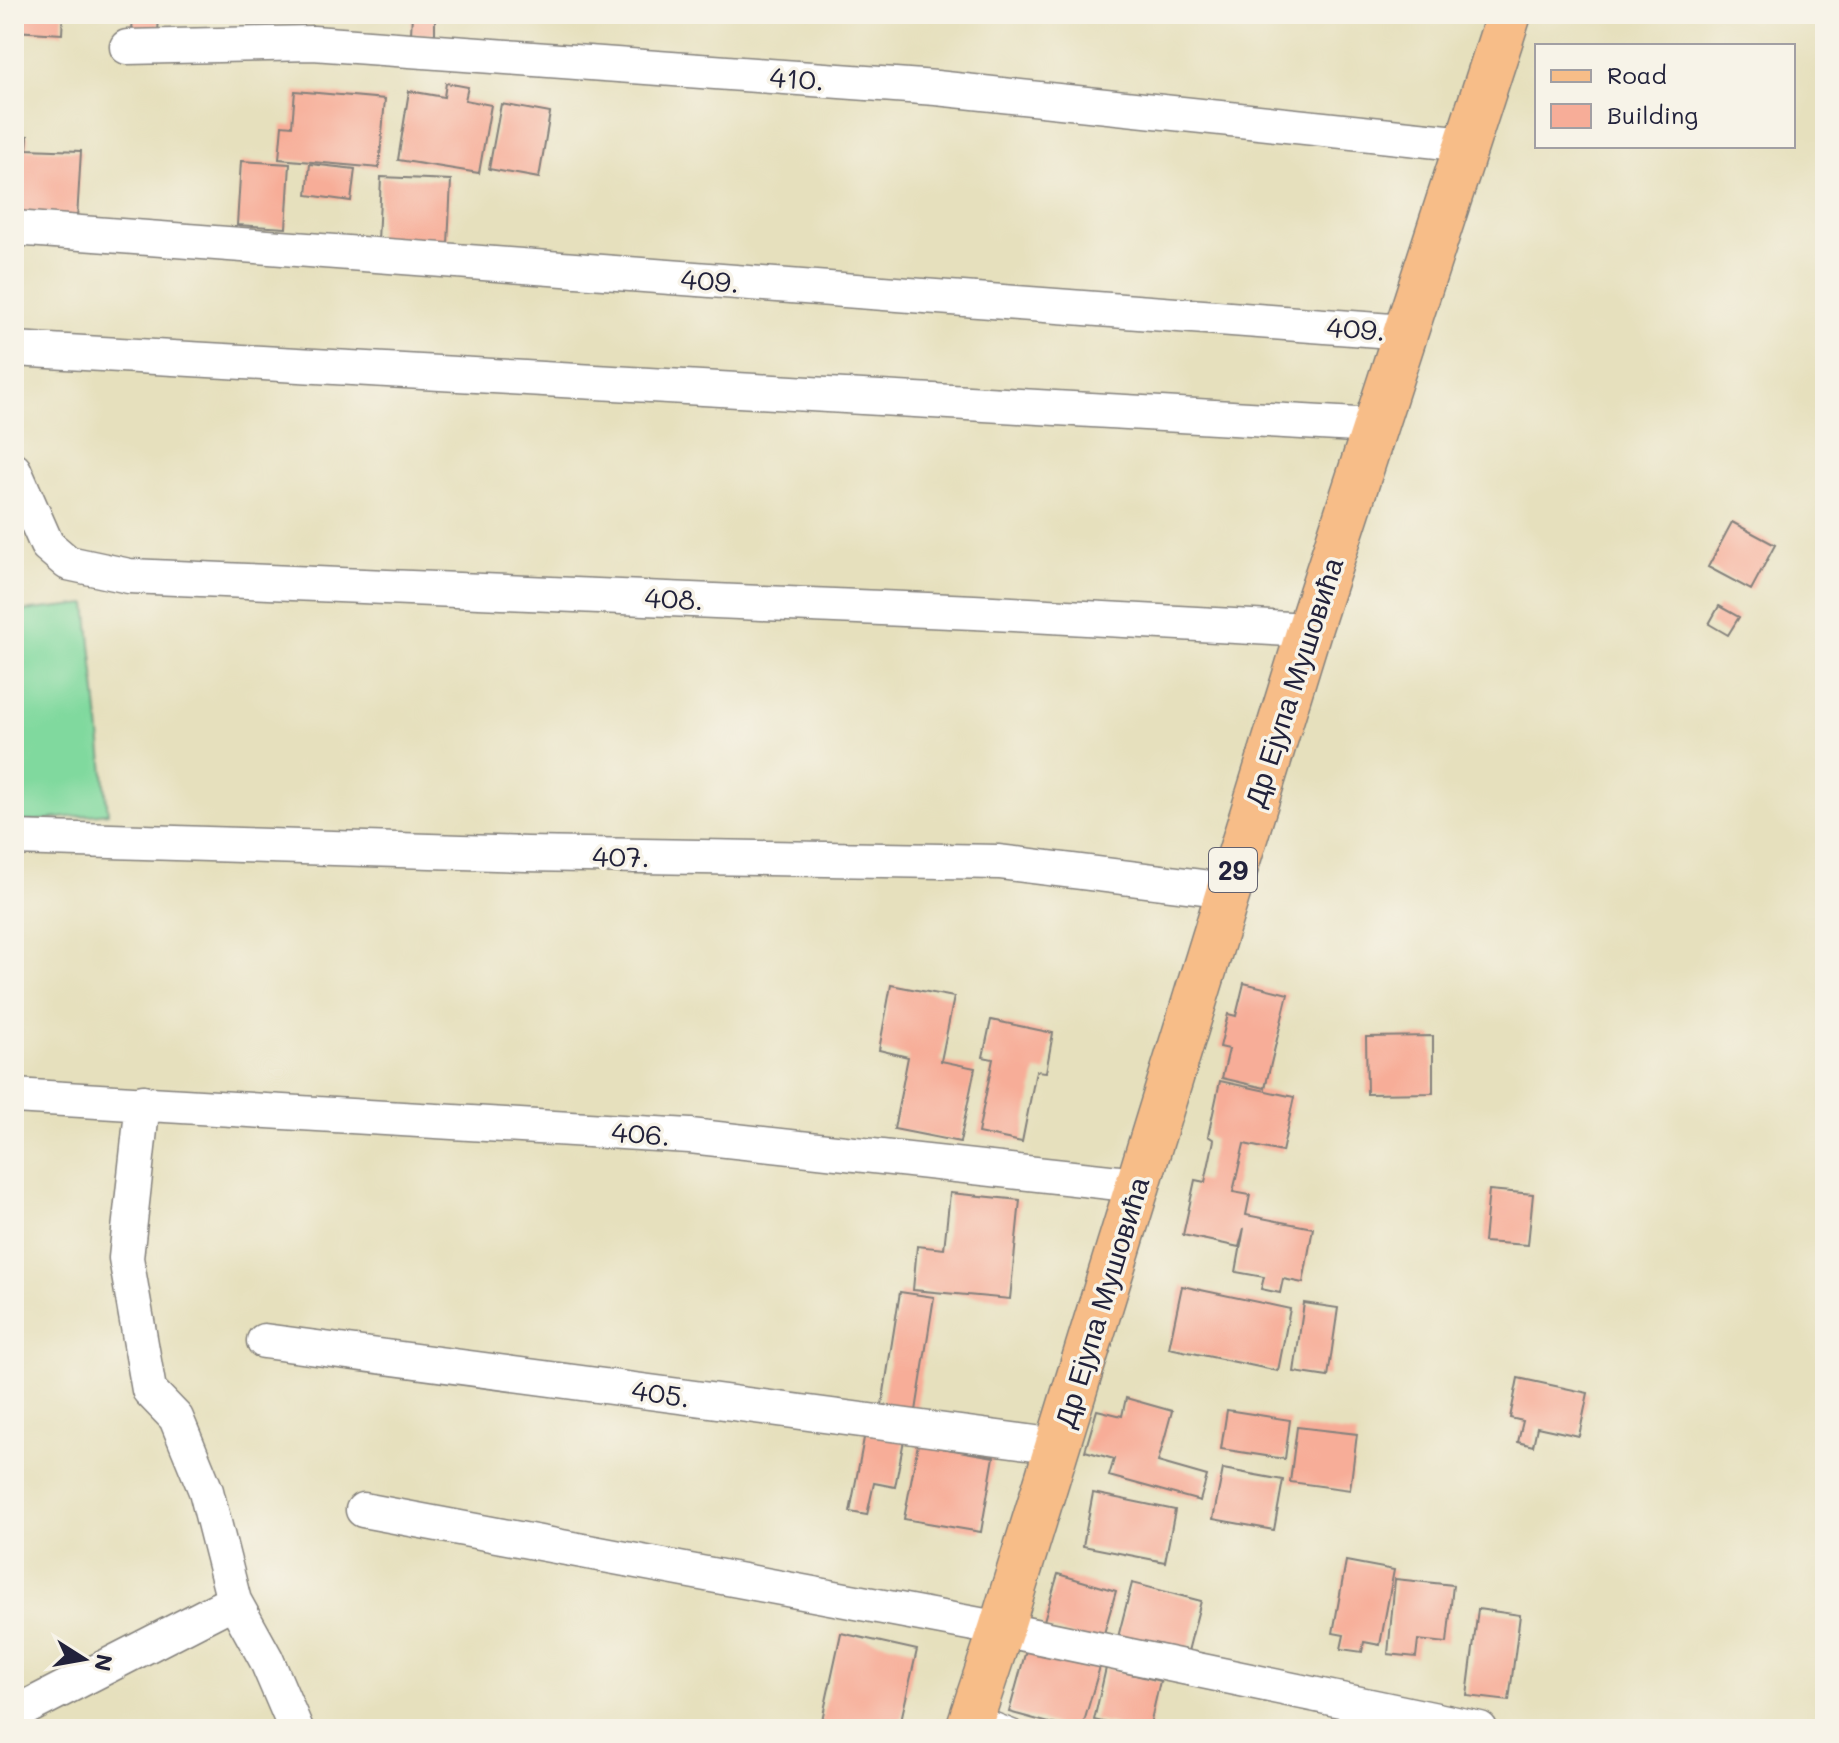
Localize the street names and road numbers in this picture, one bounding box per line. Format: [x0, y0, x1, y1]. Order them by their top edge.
street label: 410. [769, 58, 825, 98]
street label: 409. [680, 260, 740, 300]
street label: 409. [1326, 308, 1386, 348]
street label: Др Ејупа Мушовића [1236, 553, 1350, 811]
street label: 408. [644, 578, 704, 618]
street label: 407. [592, 838, 650, 874]
road number: 29 [1209, 848, 1257, 892]
street label: 406. [610, 1113, 672, 1153]
street label: Др Ејупа Мушовића [1046, 1172, 1156, 1431]
street label: 405. [630, 1371, 692, 1415]

